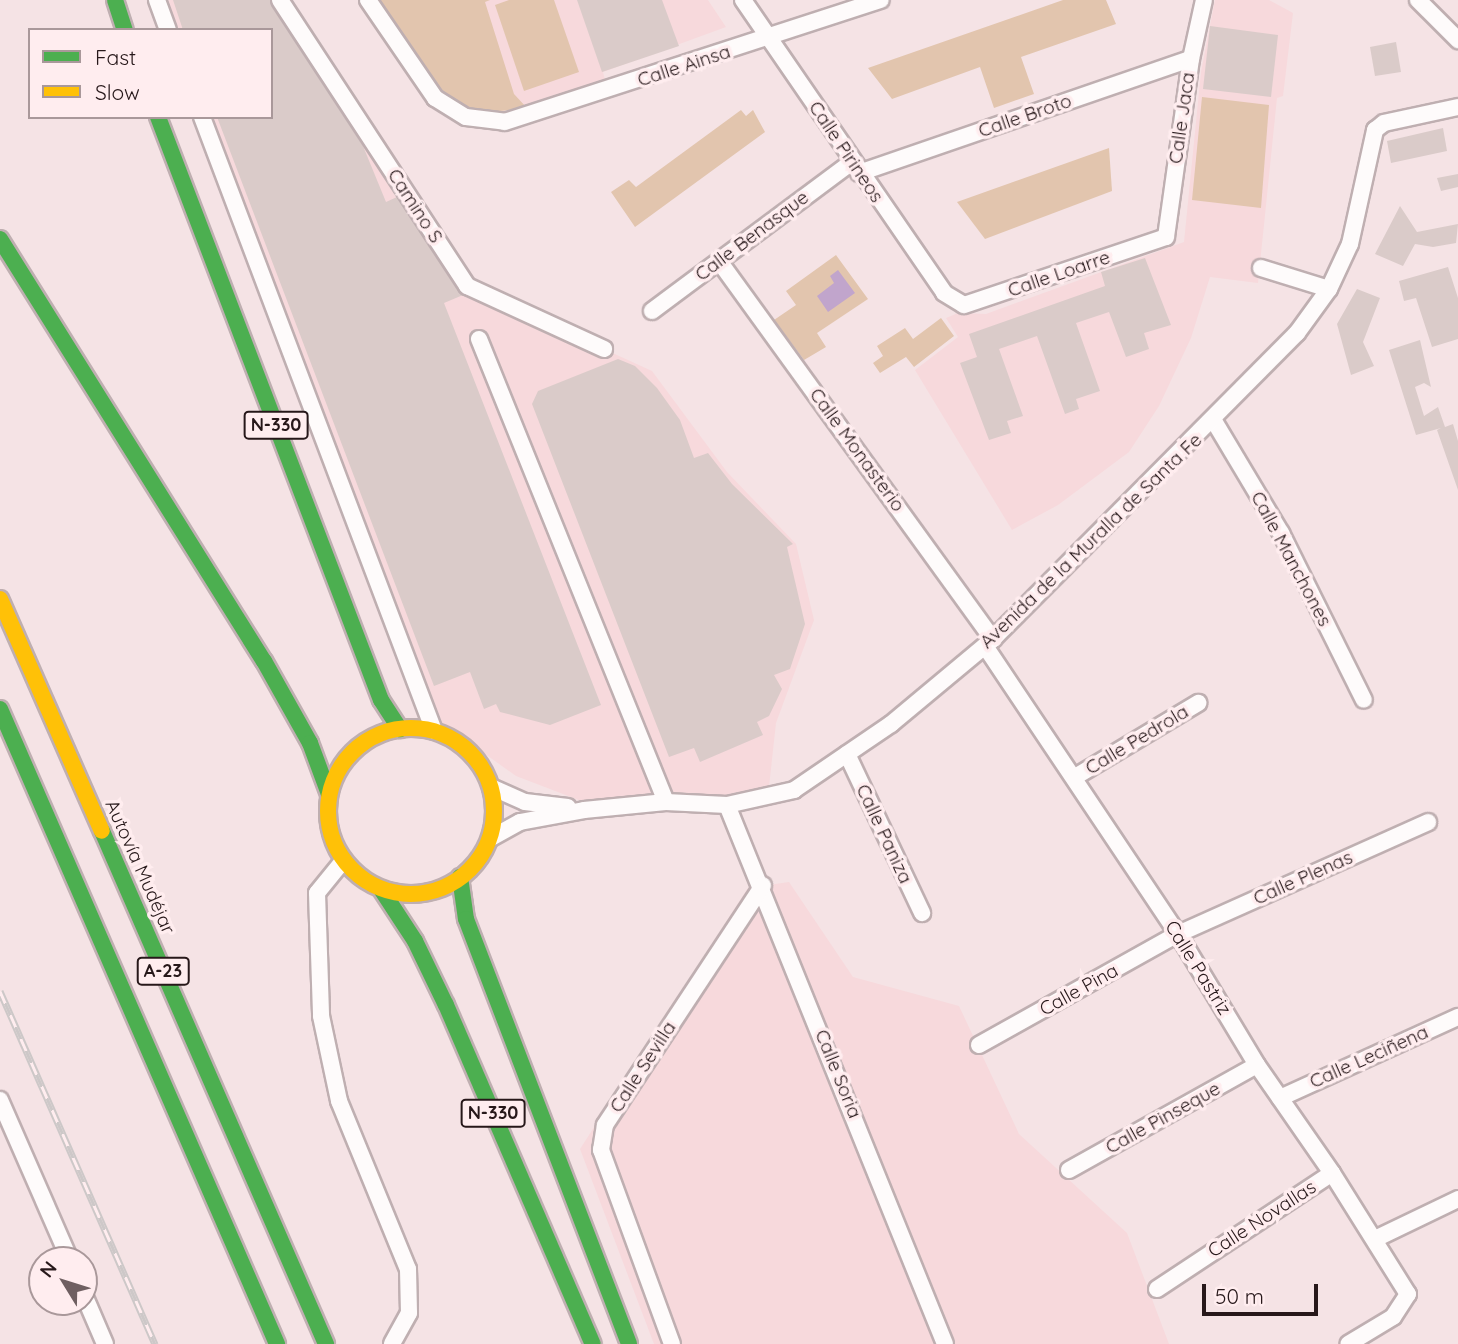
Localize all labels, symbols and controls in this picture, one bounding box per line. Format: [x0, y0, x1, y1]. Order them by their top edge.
legend [28, 28, 273, 119]
street label: Calle Ainsa [635, 40, 733, 92]
text: Fast [95, 44, 136, 70]
street label: Calle Jaca [1164, 71, 1200, 165]
text: Slow [95, 79, 140, 105]
street label: Calle Broto [975, 89, 1075, 143]
street label: Calle Pirineos [804, 97, 888, 207]
street label: Camino S [383, 165, 447, 247]
street label: Calle Benasque [691, 186, 813, 286]
street label: Calle Loarre [1005, 246, 1113, 302]
street label: Calle Monasterio [805, 384, 909, 516]
road number: N-330 [243, 410, 309, 440]
street label: Avenida de la Muralla de Santa Fe [975, 429, 1207, 653]
street label: Calle Manchones [1246, 488, 1336, 630]
street label: Calle Pedrola [1081, 700, 1193, 780]
street label: Calle Paniza [851, 781, 917, 887]
street label: Autovía Mudéjar [100, 797, 180, 937]
street label: Calle Plenas [1250, 846, 1356, 910]
street label: Calle Pastriz [1160, 917, 1236, 1019]
road number: A-23 [135, 956, 191, 986]
street label: Calle Pina [1036, 959, 1122, 1021]
street label: Calle Sevilla [605, 1017, 681, 1117]
street label: Calle Leciñena [1306, 1021, 1432, 1093]
street label: Calle Soria [810, 1026, 866, 1122]
street label: Calle Pinseque [1102, 1077, 1224, 1159]
road number: N-330 [460, 1098, 526, 1128]
street label: Calle Novallas [1204, 1176, 1320, 1262]
north arrow [28, 1246, 98, 1316]
text: N [34, 1256, 62, 1282]
scale bar [1206, 1270, 1322, 1314]
text: 50 m [1215, 1283, 1264, 1309]

